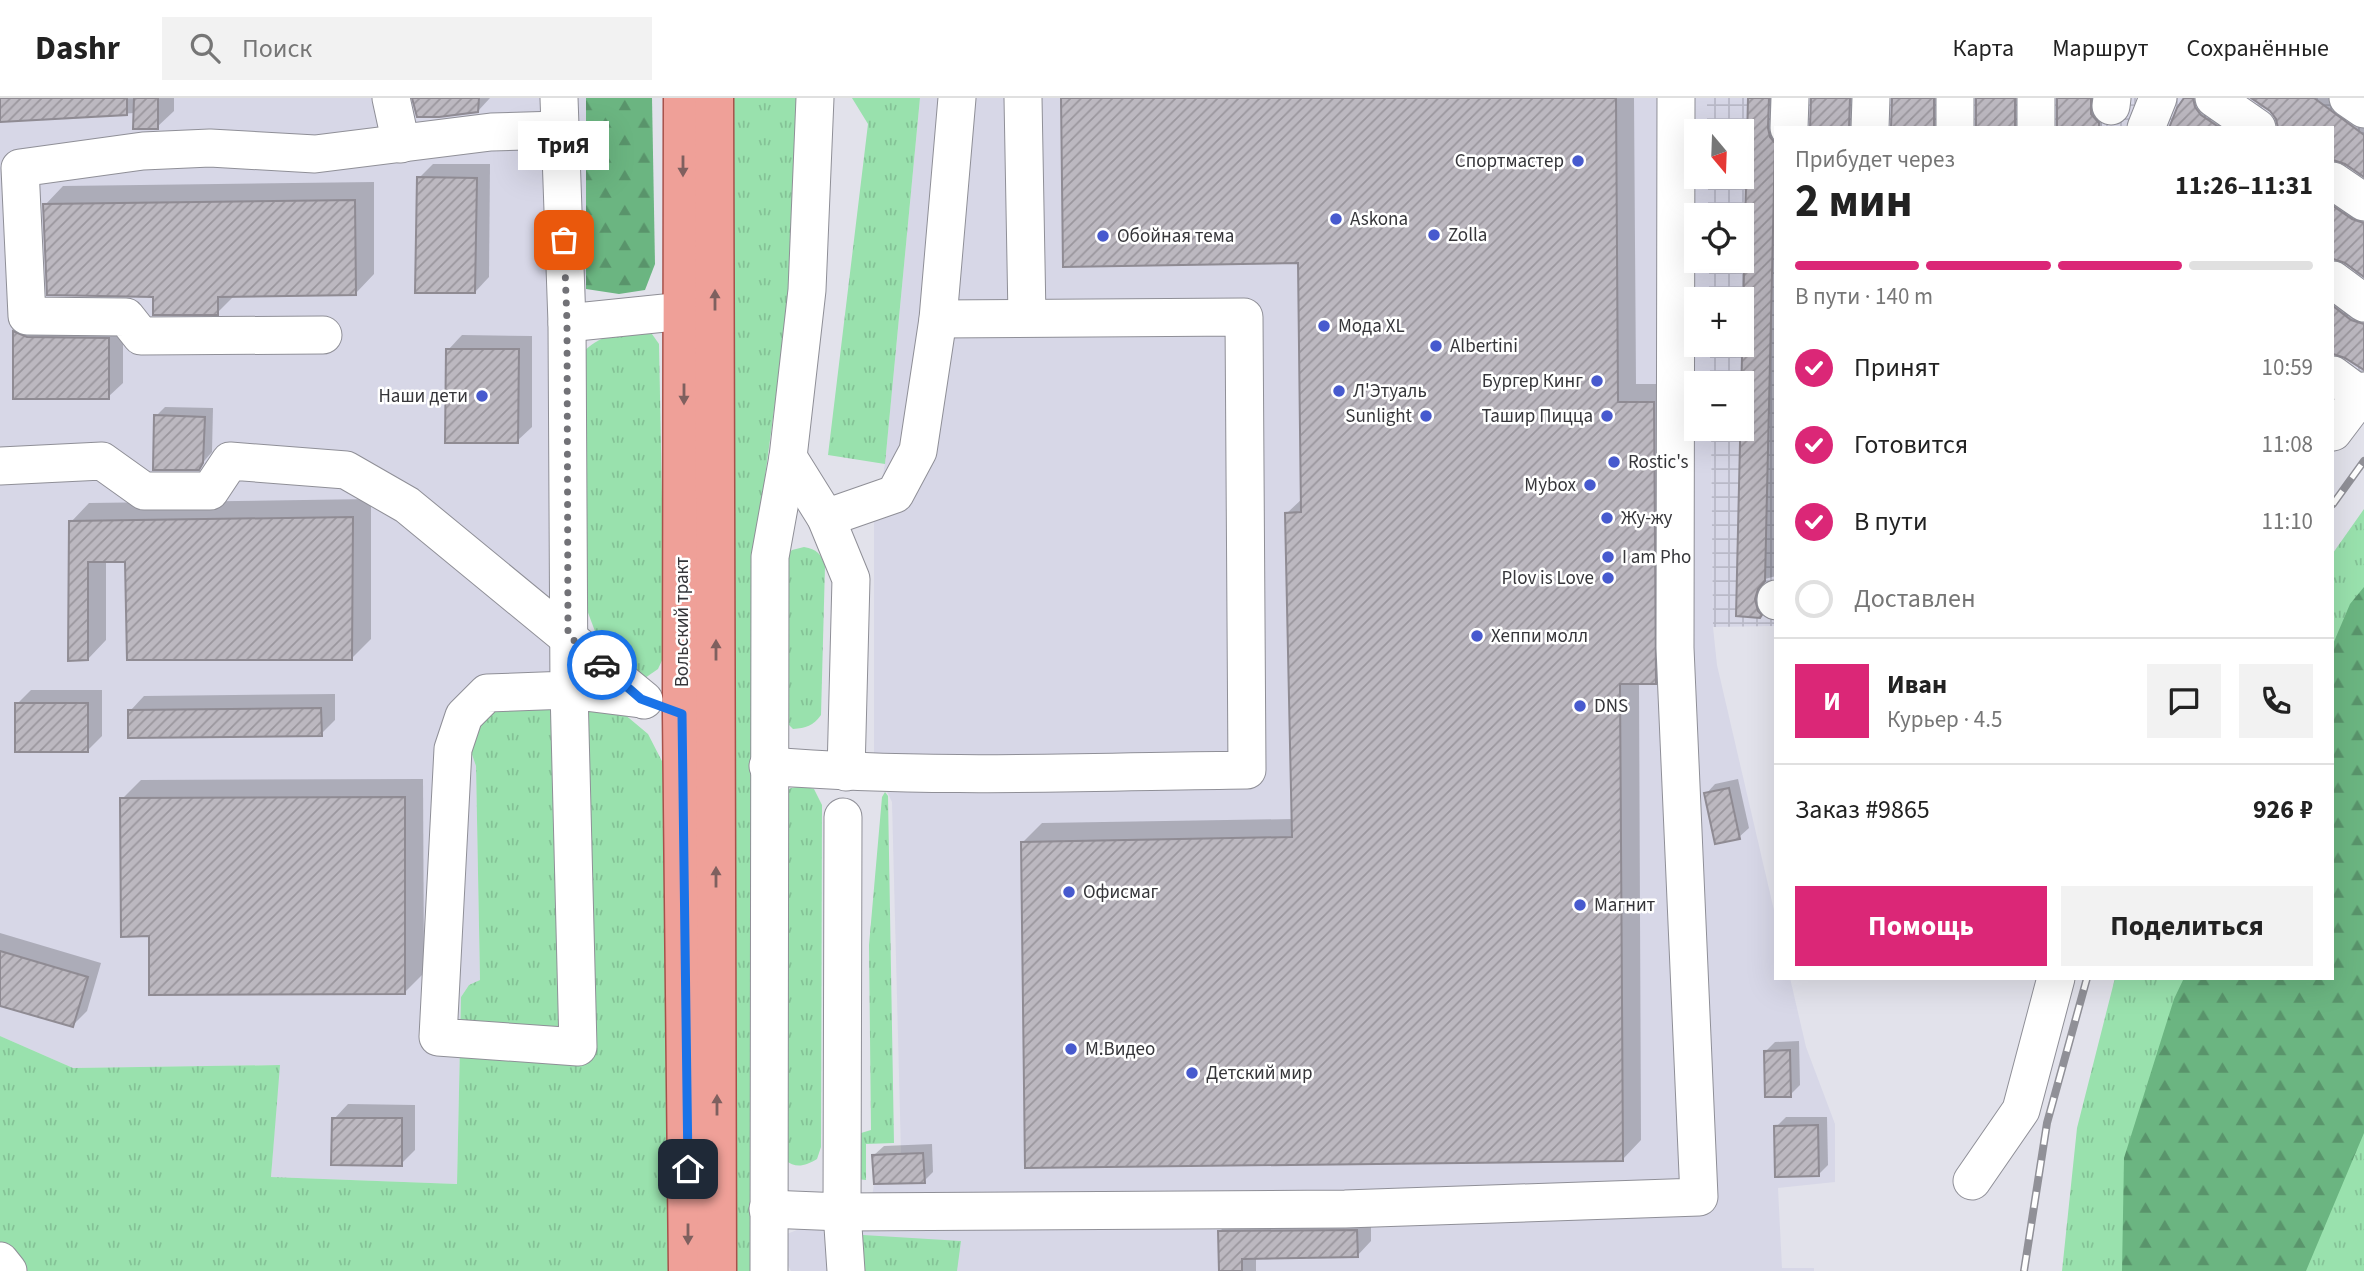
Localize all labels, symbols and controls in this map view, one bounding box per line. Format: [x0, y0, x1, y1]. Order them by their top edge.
search box [162, 17, 652, 80]
text: Dashr [35, 25, 120, 72]
icon: search [186, 29, 224, 67]
text: Поиск [242, 30, 312, 67]
text: Карта [1953, 31, 2014, 66]
text: Маршрут [2052, 31, 2148, 66]
text: Сохранённые [2186, 31, 2329, 66]
north arrow [1684, 119, 1754, 189]
map controls [1684, 119, 1754, 441]
callout: ТриЯ [518, 121, 610, 170]
text: ТриЯ [537, 129, 590, 162]
text: Прибудет через [1795, 143, 1955, 176]
place label: Спортмастер [1455, 148, 1564, 175]
marker: Спортмастер [1570, 153, 1586, 169]
one-way arrow [677, 155, 689, 177]
text: 11:26–11:31 [2175, 167, 2313, 204]
text: 2 мин [1795, 169, 1912, 234]
button: locate [1684, 203, 1754, 273]
place label: Askona [1350, 206, 1408, 233]
pin [534, 210, 594, 270]
marker: Askona [1328, 211, 1344, 227]
icon: bag [545, 221, 583, 259]
place label: Zolla [1448, 222, 1487, 249]
place label: Обойная тема [1117, 223, 1234, 250]
marker: Zolla [1426, 227, 1442, 243]
marker: Обойная тема [1095, 228, 1111, 244]
text: В пути · 140 m [1795, 280, 1933, 313]
button: + [1684, 287, 1754, 357]
one-way arrow [709, 289, 721, 311]
place label: Мода XL [1338, 313, 1405, 340]
marker: Мода XL [1316, 318, 1332, 334]
place label: Albertini [1450, 333, 1518, 360]
marker: Albertini [1428, 338, 1444, 354]
icon: check [1795, 349, 1833, 387]
text: Принят [1854, 349, 1940, 386]
text: 10:59 [2262, 351, 2313, 384]
place label: Бургер Кинг [1482, 368, 1583, 395]
button: − [1684, 371, 1754, 441]
marker: Бургер Кинг [1589, 373, 1605, 389]
place label: Л'Этуаль [1353, 378, 1427, 405]
place label: Наши дети [378, 383, 468, 410]
one-way arrow [678, 383, 690, 405]
marker: Л'Этуаль [1331, 383, 1347, 399]
marker: Наши дети [474, 388, 490, 404]
place label: Sunlight [1345, 403, 1413, 430]
place label: Ташир Пицца [1481, 403, 1593, 430]
marker: Sunlight [1418, 408, 1434, 424]
marker: Ташир Пицца [1599, 408, 1615, 424]
icon: check [1795, 426, 1833, 464]
text: Готовится [1854, 426, 1968, 463]
text: 11:08 [2262, 428, 2313, 461]
place label: Rostic's [1628, 449, 1689, 476]
marker: Rostic's [1606, 454, 1622, 470]
place label: Mybox [1524, 472, 1577, 499]
marker: Mybox [1582, 477, 1598, 493]
icon: check [1795, 503, 1833, 541]
text: В пути [1854, 503, 1928, 540]
place label: Жу-жу [1621, 505, 1673, 532]
text: 11:10 [2262, 505, 2313, 538]
marker: Жу-жу [1599, 510, 1615, 526]
place label: I am Pho [1622, 544, 1691, 571]
marker: I am Pho [1600, 549, 1616, 565]
street label: Вольский тракт [669, 556, 696, 687]
place label: Plov is Love [1502, 565, 1594, 592]
marker: Plov is Love [1600, 570, 1616, 586]
text: Доставлен [1854, 580, 1976, 617]
place label: Хеппи молл [1491, 623, 1588, 650]
marker: Хеппи молл [1469, 628, 1485, 644]
courier [567, 630, 637, 700]
one-way arrow [710, 639, 721, 661]
icon: car [583, 646, 621, 684]
button: chat [2147, 664, 2221, 738]
button: phone [2239, 664, 2313, 738]
text: Иван [1887, 666, 1947, 703]
text: И [1823, 683, 1841, 720]
place label: DNS [1594, 693, 1628, 720]
marker: DNS [1572, 698, 1588, 714]
text: Курьер · 4.5 [1887, 703, 2002, 736]
text: Заказ #9865 [1795, 791, 1930, 828]
text: 926 ₽ [2253, 791, 2313, 828]
one-way arrow [710, 866, 722, 888]
place label: Офисмаг [1083, 879, 1159, 906]
marker: Офисмаг [1061, 884, 1077, 900]
button: Помощь [1795, 886, 2047, 966]
button: Поделиться [2061, 886, 2313, 966]
place label: Магнит [1594, 892, 1656, 919]
marker: Магнит [1572, 897, 1588, 913]
place label: М.Видео [1085, 1036, 1155, 1063]
marker: М.Видео [1063, 1041, 1079, 1057]
place label: Детский мир [1206, 1060, 1313, 1087]
marker: Детский мир [1184, 1065, 1200, 1081]
one-way arrow [711, 1094, 723, 1116]
pin [658, 1139, 718, 1199]
icon: home [669, 1150, 707, 1188]
one-way arrow [682, 1223, 694, 1245]

